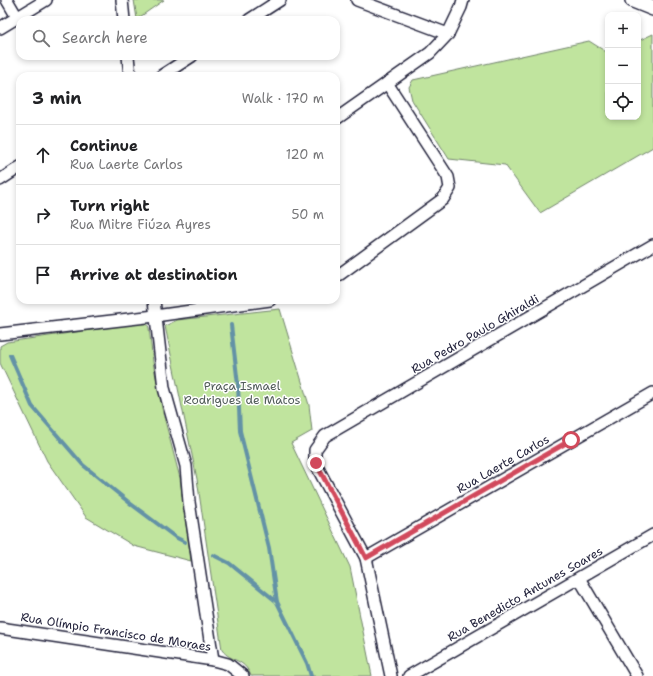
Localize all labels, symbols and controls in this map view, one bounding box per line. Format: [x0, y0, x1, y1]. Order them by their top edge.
map controls [605, 12, 641, 120]
button: + [605, 12, 641, 48]
search box [16, 16, 340, 60]
icon: search [30, 27, 52, 49]
text: Search here [62, 28, 148, 48]
button: − [605, 48, 641, 84]
button: locate [605, 84, 641, 120]
text: 3 min [32, 87, 82, 109]
text: Walk · 170 m [242, 90, 324, 107]
text: Continue [70, 136, 138, 156]
icon: ahead [32, 144, 54, 166]
text: 120 m [286, 146, 324, 163]
text: Rua Laerte Carlos [70, 156, 183, 173]
text: Turn right [70, 196, 150, 216]
icon: right [32, 204, 54, 226]
text: 50 m [291, 206, 324, 223]
text: Rua Mitre Fiúza Ayres [70, 216, 211, 233]
icon: arrive [32, 264, 54, 286]
text: Arrive at destination [70, 265, 238, 285]
street label: Rua Pedro Paulo Ghiraldi [408, 291, 542, 377]
park label: Praça Ismael Rodrigues de Matos [183, 378, 301, 408]
street label: Rua Laerte Carlos [454, 431, 552, 497]
route start [562, 431, 580, 449]
route end [307, 454, 325, 472]
street label: Rua Benedicto Antunes Soares [444, 543, 606, 645]
street label: Rua Olímpio Francisco de Moraes [20, 609, 213, 655]

